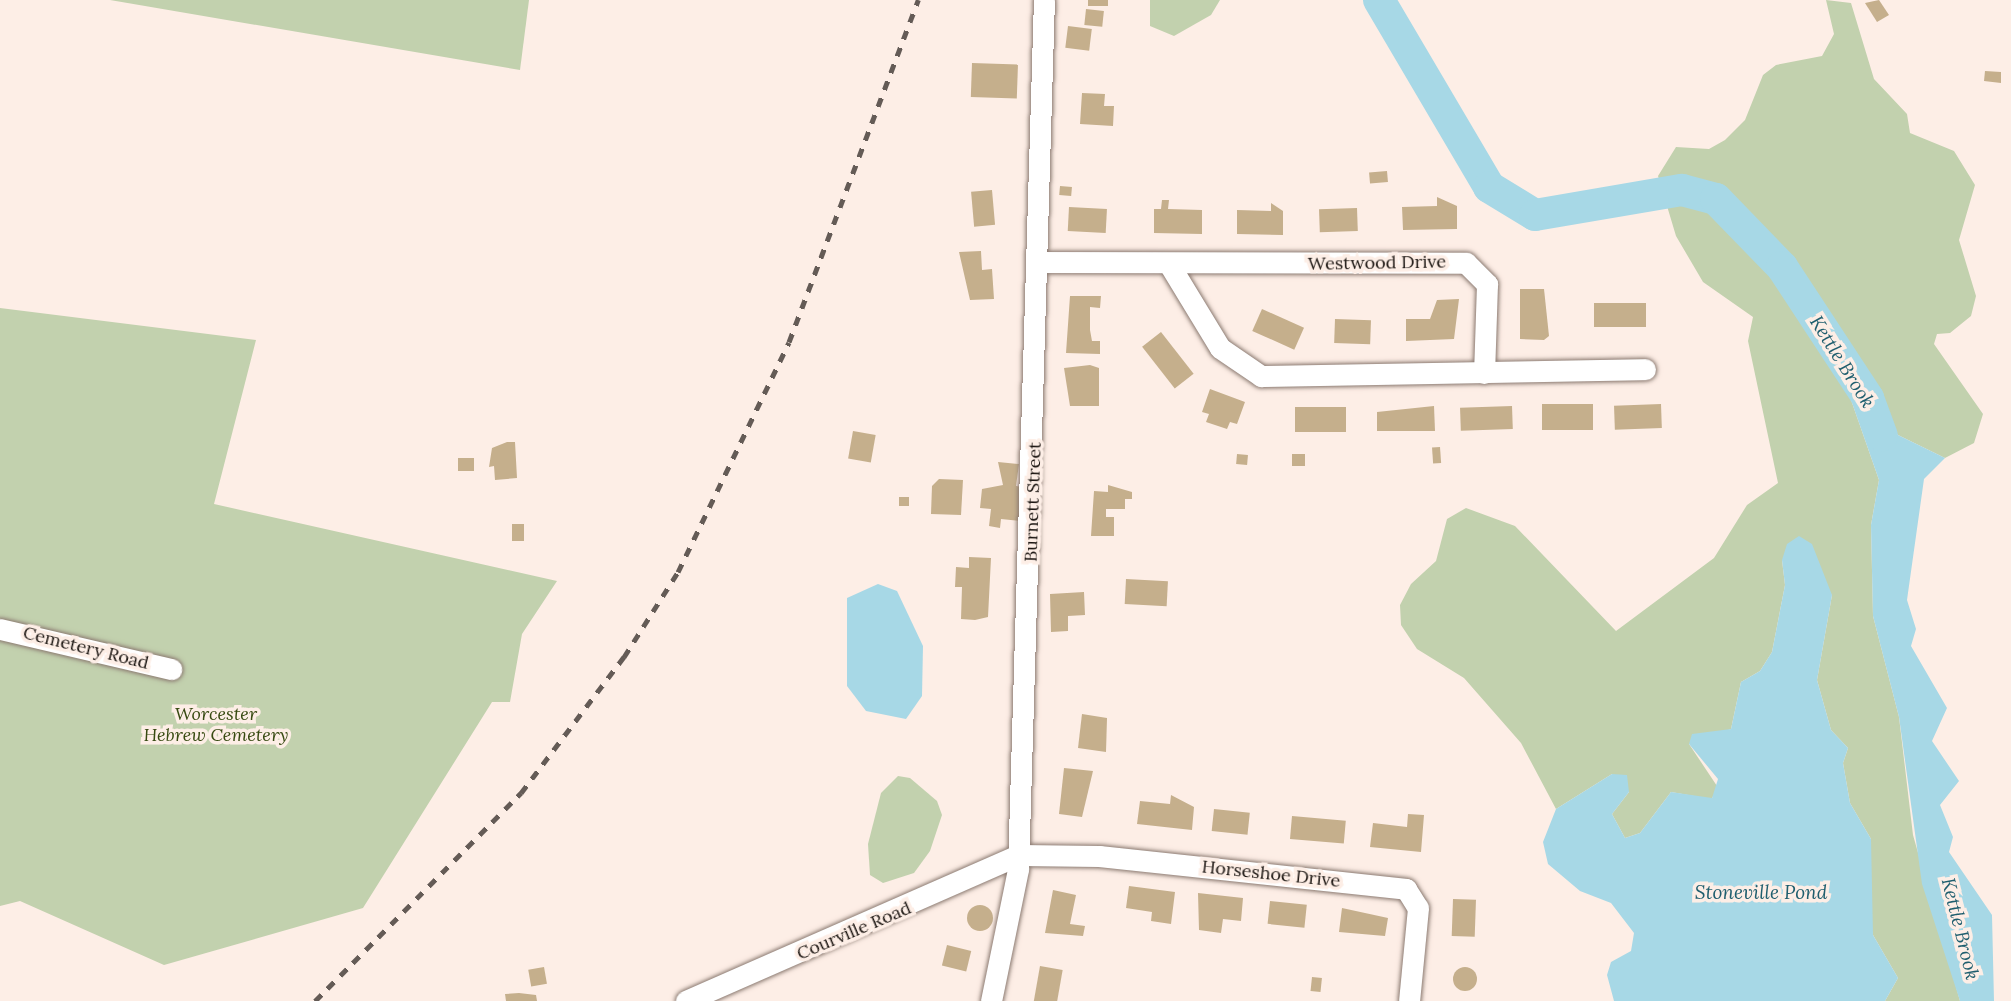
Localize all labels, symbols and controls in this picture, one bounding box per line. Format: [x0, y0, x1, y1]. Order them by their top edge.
street label: Westwood Drive [1308, 251, 1446, 275]
water label: Kettle Brook [1805, 312, 1879, 412]
street label: Burnett Street [1020, 442, 1046, 562]
street label: Cemetery Road [21, 622, 151, 674]
park label: Worcester Hebrew Cemetery [143, 704, 289, 746]
street label: Horseshoe Drive [1201, 856, 1341, 892]
water label: Kettle Brook [1936, 876, 1984, 982]
water label: Stoneville Pond [1695, 882, 1827, 904]
street label: Courville Road [794, 897, 914, 965]

